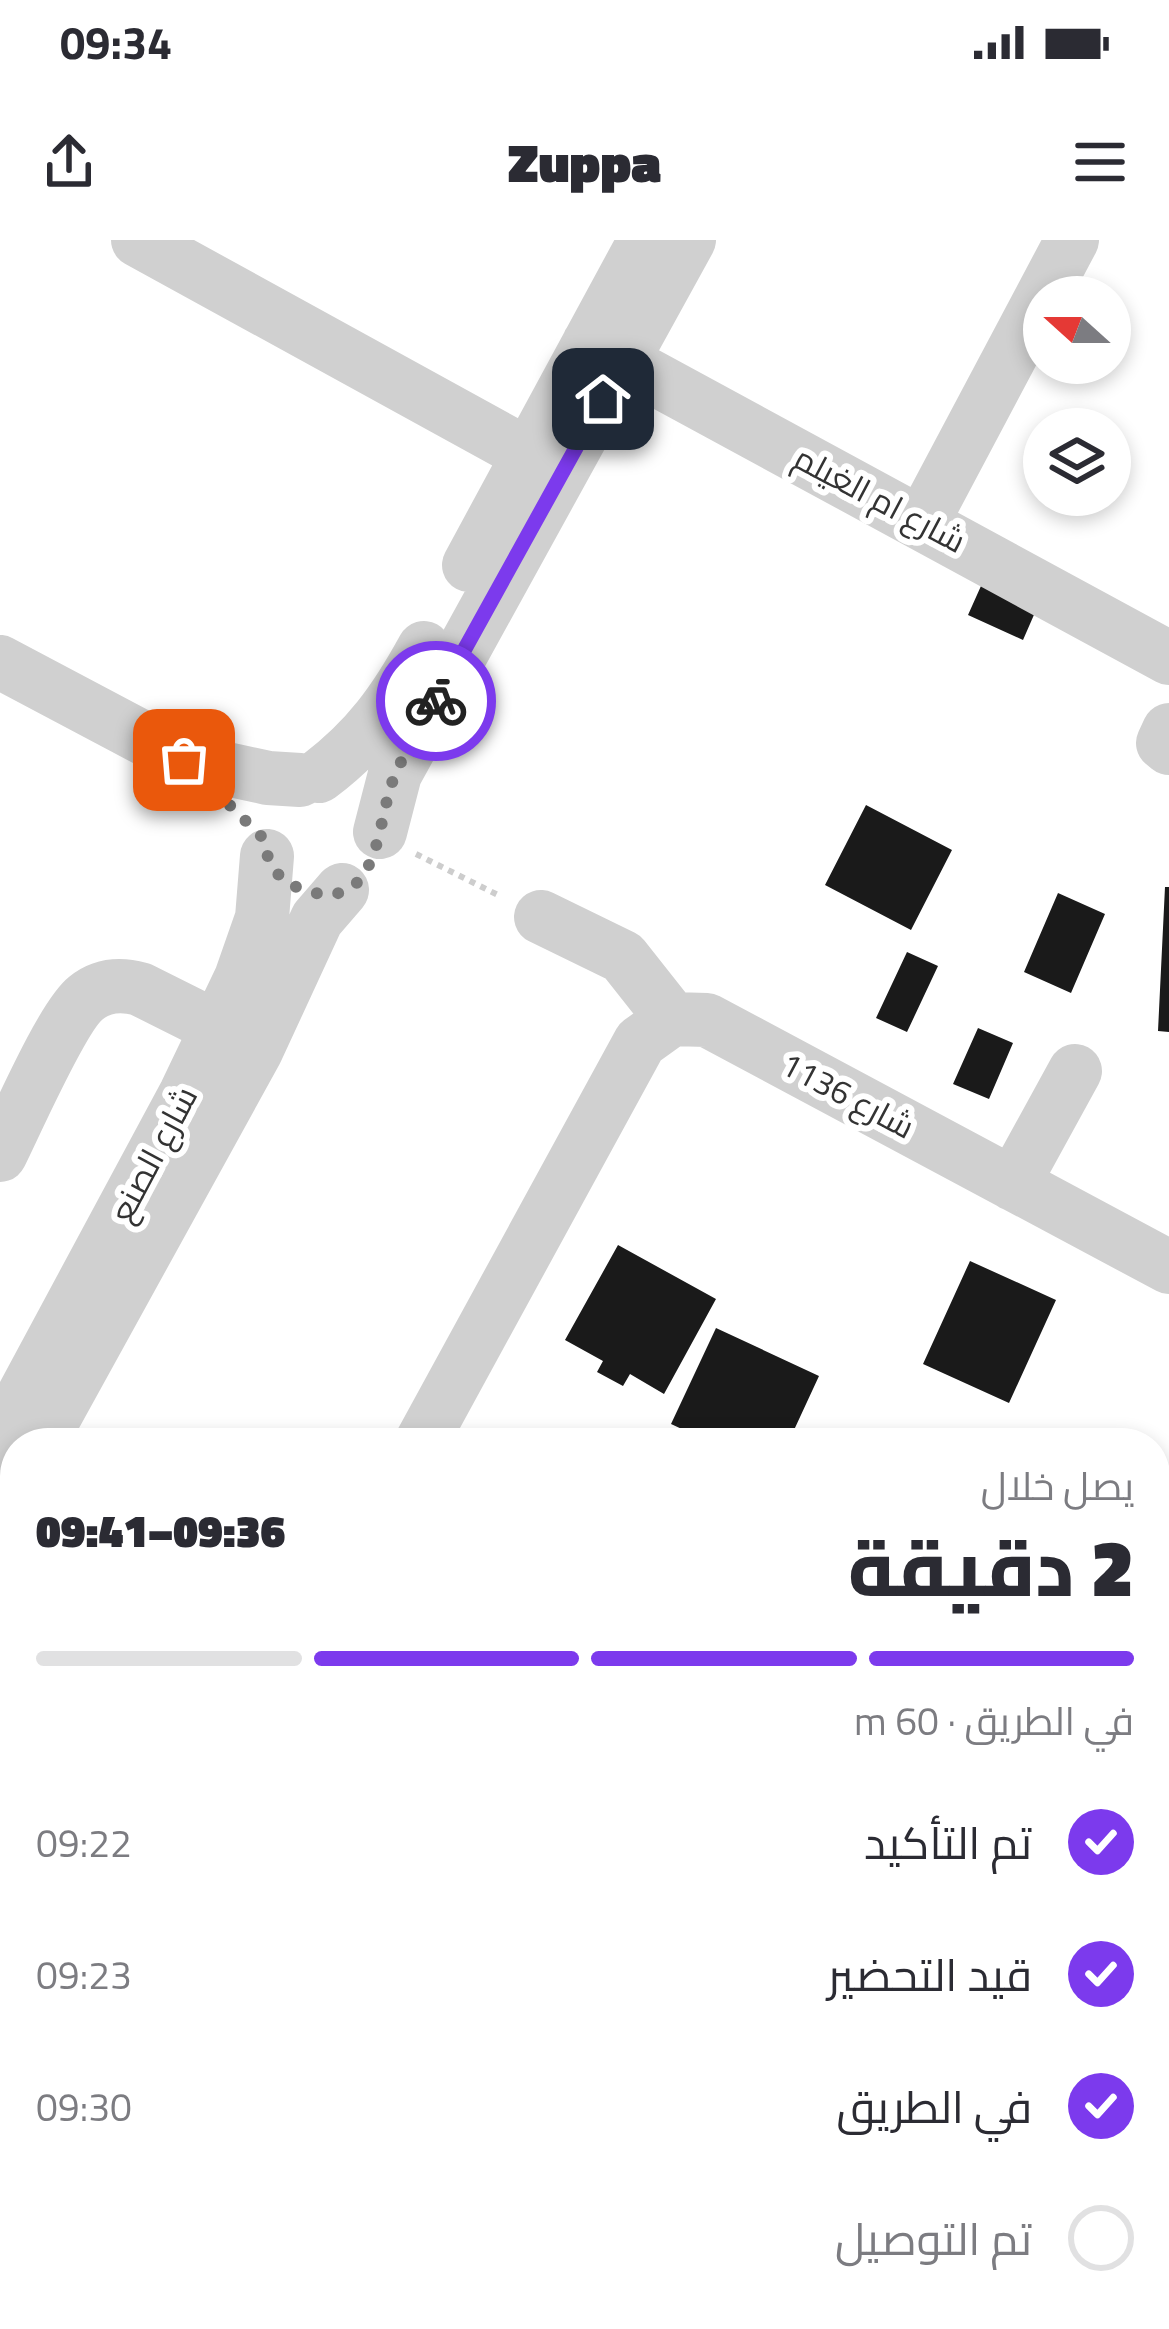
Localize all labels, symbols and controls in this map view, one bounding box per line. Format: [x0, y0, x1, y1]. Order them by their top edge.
text: 09:34 [60, 8, 172, 76]
text: Zuppa [508, 121, 661, 203]
icon: share [36, 129, 102, 195]
icon: menu [1067, 129, 1133, 195]
north arrow [1023, 276, 1131, 384]
map controls [1023, 276, 1131, 516]
pin [552, 348, 654, 450]
icon: home [570, 366, 636, 432]
button: layers [1023, 408, 1131, 516]
street label: شارع ام الغيلم [785, 433, 975, 565]
courier [376, 641, 496, 761]
icon: bike [403, 668, 469, 734]
pin [133, 709, 235, 811]
icon: bag [151, 727, 217, 793]
street label: شارع 1136 [772, 1039, 924, 1151]
street label: شارع الصنع [96, 1077, 210, 1231]
text: يصل خلال [981, 1456, 1134, 1515]
text: 09:36–09:41 [36, 1496, 285, 1564]
text: 2 دقيقة [848, 1508, 1134, 1626]
text: في الطريق · 60 m [854, 1691, 1134, 1750]
text: تم التأكيد [864, 1808, 1032, 1876]
icon: check [1068, 1809, 1134, 1875]
text: 09:22 [36, 1813, 132, 1872]
text: قيد التحضير [828, 1940, 1032, 2008]
icon: check [1068, 1941, 1134, 2007]
text: 09:23 [36, 1945, 132, 2004]
text: في الطريق [836, 2072, 1032, 2140]
icon: check [1068, 2073, 1134, 2139]
text: 09:30 [36, 2077, 132, 2136]
text: تم التوصيل [835, 2204, 1032, 2272]

